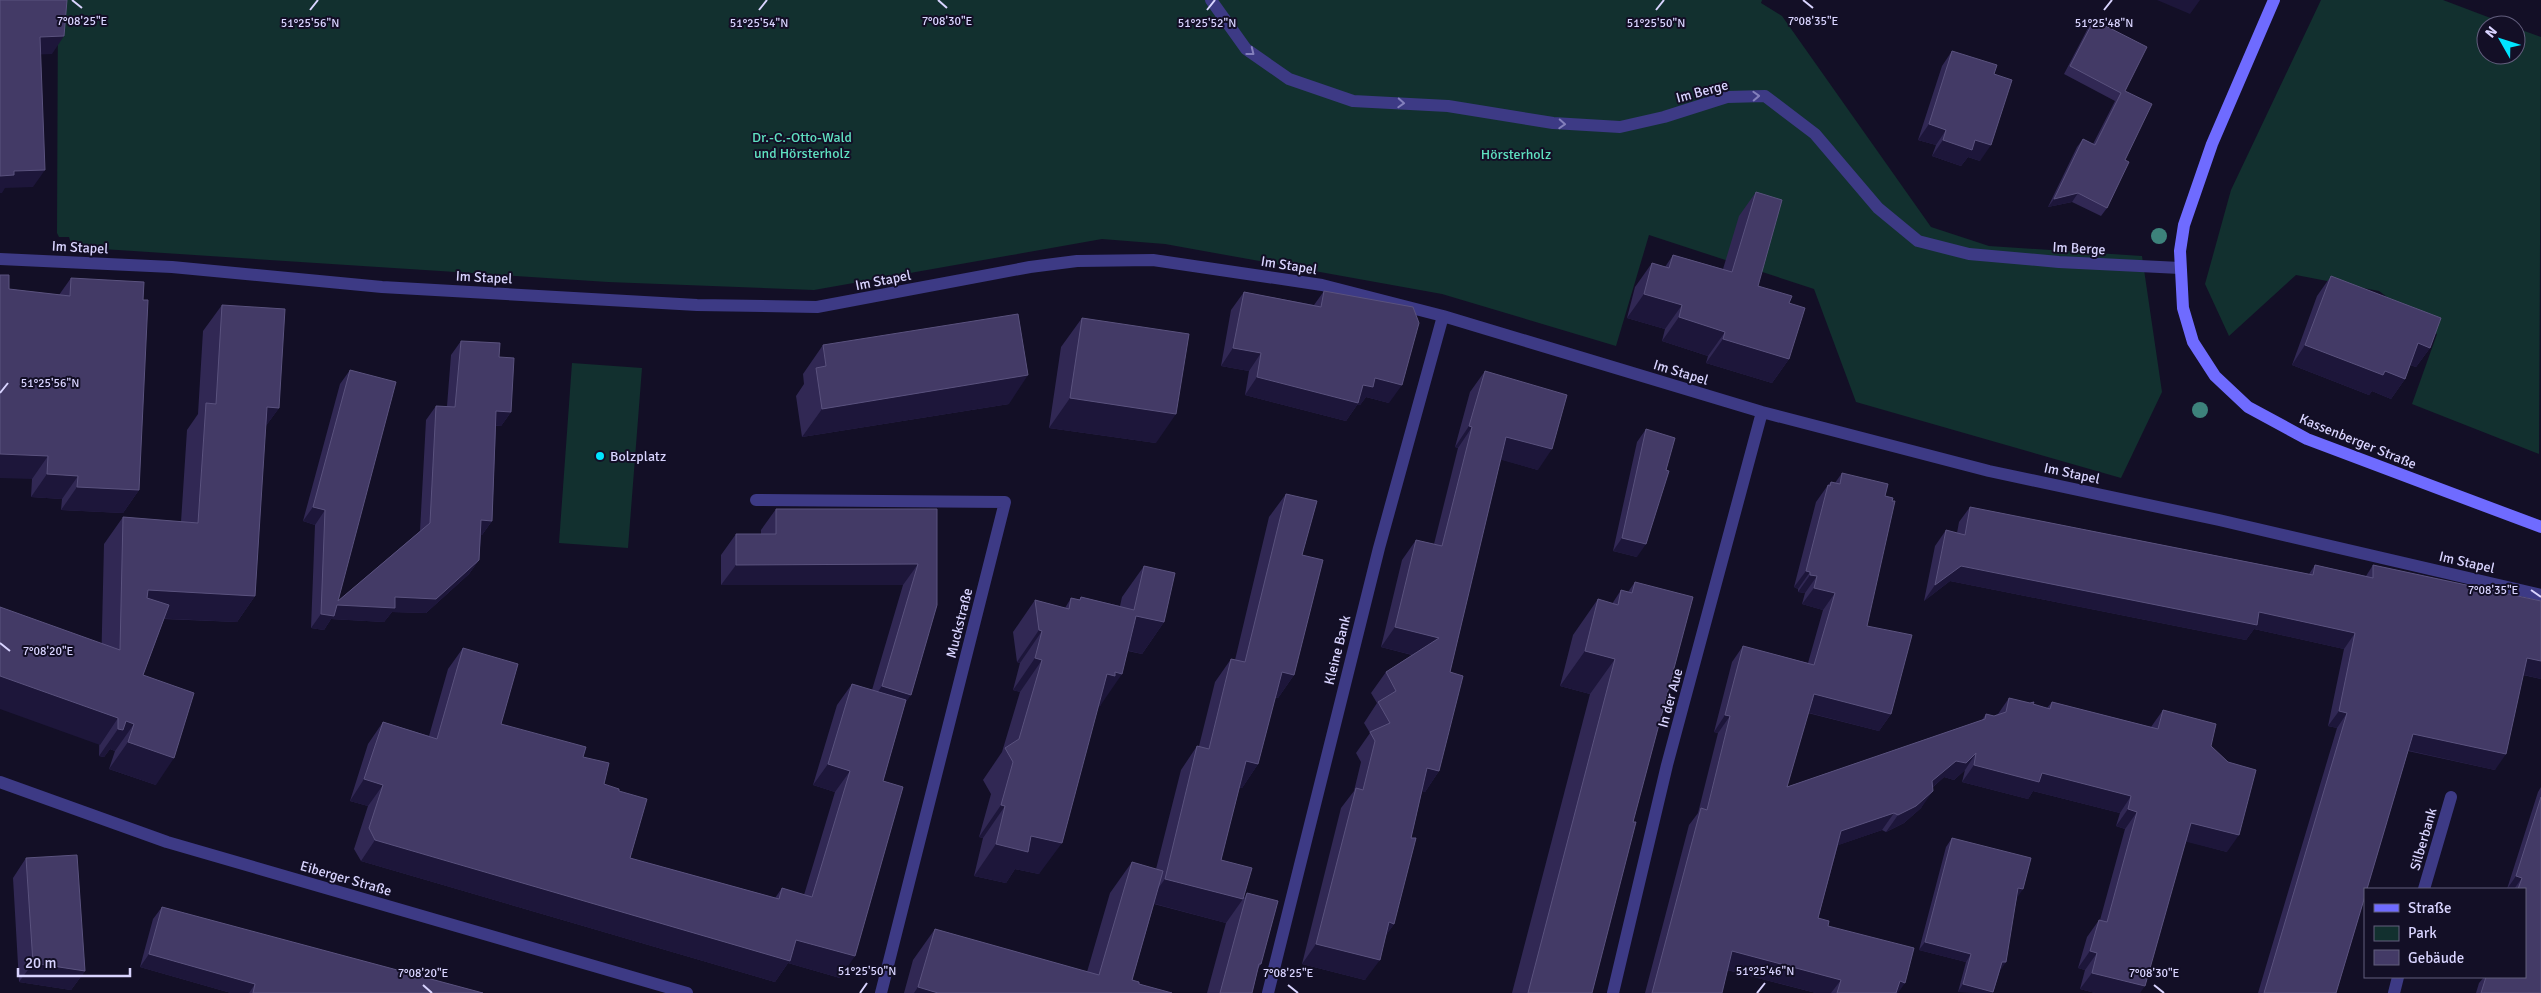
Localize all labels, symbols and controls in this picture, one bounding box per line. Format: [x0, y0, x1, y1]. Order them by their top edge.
text: 7°08'25"E [57, 14, 108, 29]
text: 7°08'30"E [922, 14, 973, 29]
text: 7°08'35"E [1788, 14, 1839, 29]
north arrow [2476, 15, 2526, 65]
text: 51°25'56"N [281, 16, 339, 31]
text: 51°25'54"N [730, 16, 788, 31]
text: 51°25'52"N [1178, 16, 1236, 31]
text: 51°25'50"N [1627, 16, 1685, 31]
text: 51°25'48"N [2075, 16, 2133, 31]
text: N [2482, 23, 2501, 41]
one-way arrow [1245, 46, 1255, 55]
street label: Im Berge [1674, 76, 1730, 107]
one-way arrow [1752, 91, 1760, 101]
one-way arrow [1398, 98, 1406, 109]
one-way arrow [1559, 118, 1567, 129]
park label: Dr.-C.-Otto-Wald und Hörsterholz [752, 129, 852, 162]
park label: Hörsterholz [1481, 146, 1551, 163]
street label: Im Stapel [51, 238, 109, 257]
street label: Im Berge [2052, 239, 2106, 258]
street label: Im Stapel [1260, 253, 1318, 278]
street label: Im Stapel [854, 267, 913, 294]
street label: Im Stapel [455, 268, 513, 287]
street label: Im Stapel [1651, 356, 1710, 389]
text: 51°25'56"N [21, 376, 79, 391]
street label: Kassenberger Straße [2297, 410, 2419, 473]
place label: Bolzplatz [610, 448, 666, 465]
marker: Bolzplatz [594, 450, 606, 462]
street label: Im Stapel [2042, 459, 2101, 488]
street label: Im Stapel [2437, 548, 2496, 577]
text: 7°08'35"E [2468, 583, 2519, 598]
street label: Muckstraße [943, 586, 976, 660]
street label: Kleine Bank [1321, 614, 1354, 687]
text: 7°08'20"E [23, 644, 74, 659]
street label: In der Aue [1654, 667, 1687, 730]
street label: Silberbank [2406, 806, 2441, 872]
street label: Eiberger Straße [298, 857, 394, 900]
legend [2364, 888, 2526, 978]
text: Straße [2408, 899, 2452, 917]
text: Park [2408, 924, 2437, 942]
scale bar [18, 946, 130, 978]
text: Gebäude [2408, 949, 2464, 967]
text: 20 m [25, 954, 56, 972]
text: 51°25'50"N [838, 964, 896, 979]
text: 51°25'46"N [1736, 964, 1794, 979]
text: 7°08'20"E [398, 966, 449, 981]
text: 7°08'25"E [1263, 966, 1314, 981]
text: 7°08'30"E [2129, 966, 2180, 981]

